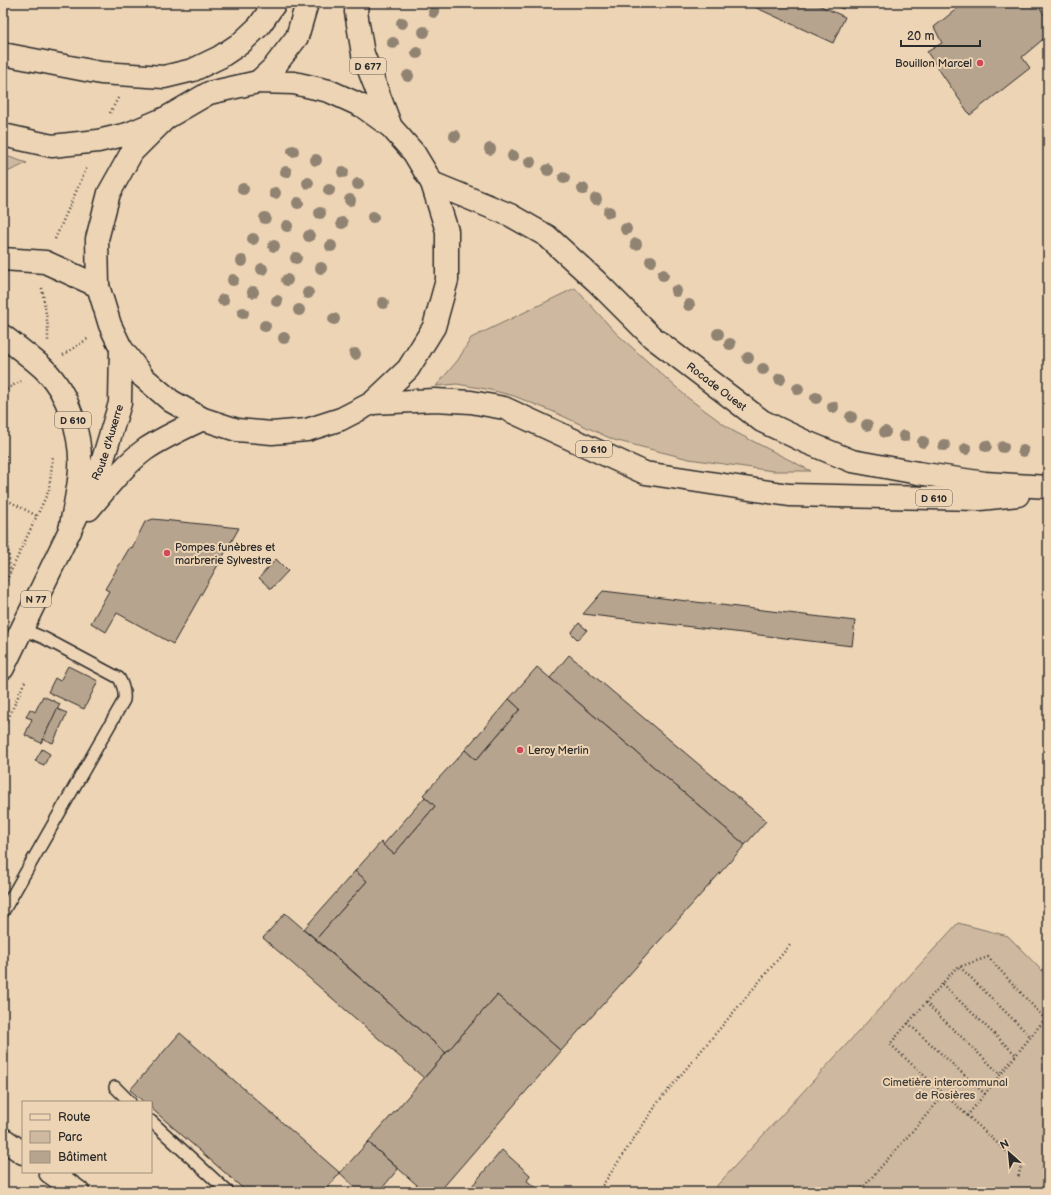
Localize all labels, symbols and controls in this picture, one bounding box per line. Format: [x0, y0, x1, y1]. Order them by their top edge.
scale bar [901, 22, 980, 48]
text: 20 m [907, 29, 934, 44]
place label: Bouillon Marcel [895, 57, 972, 70]
road number: D 677 [350, 58, 386, 74]
marker: Bouillon Marcel [975, 58, 985, 68]
street label: Rocade Ouest [684, 360, 749, 414]
street label: Route d'Auxerre [89, 402, 126, 483]
road number: D 610 [55, 412, 91, 428]
road number: D 610 [576, 441, 612, 457]
road number: D 610 [916, 490, 952, 506]
place label: Pompes funèbres et marbrerie Sylvestre [175, 541, 276, 567]
marker: Pompes funèbres et marbrerie Sylvestre [162, 548, 172, 558]
road number: N 77 [21, 591, 51, 607]
place label: Leroy Merlin [528, 744, 589, 757]
marker: Leroy Merlin [515, 745, 525, 755]
park label: Cimetière intercommunal de Rosières [882, 1076, 1008, 1102]
legend [22, 1101, 152, 1173]
text: Route [58, 1110, 90, 1125]
text: Parc [58, 1130, 82, 1145]
north arrow [989, 1133, 1029, 1173]
text: N [998, 1137, 1011, 1152]
text: Bâtiment [58, 1150, 107, 1165]

